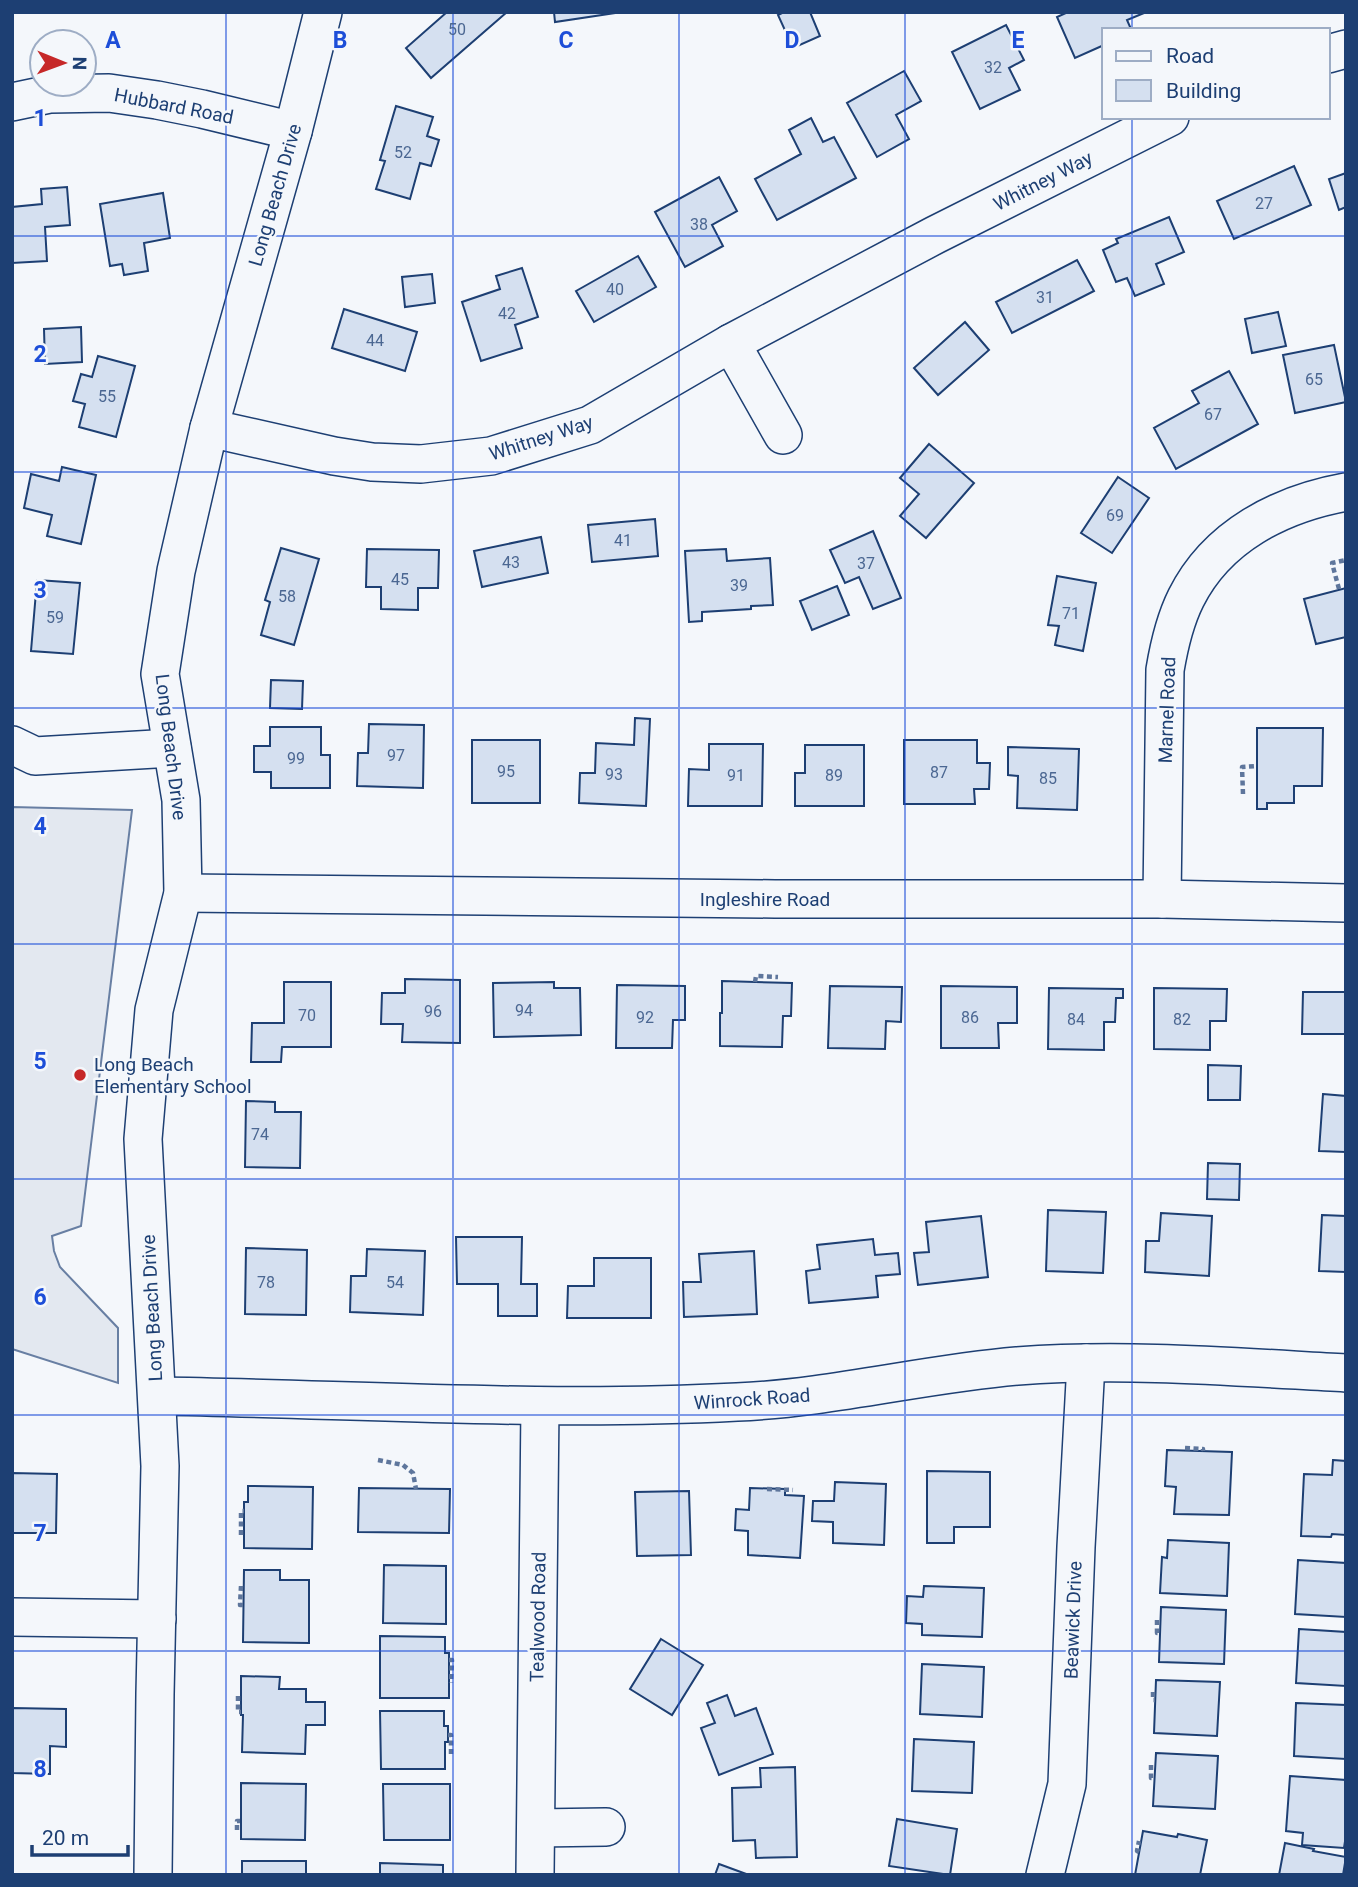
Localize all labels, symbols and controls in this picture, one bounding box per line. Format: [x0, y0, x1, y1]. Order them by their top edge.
house number: 50 [448, 20, 466, 39]
text: A [105, 27, 121, 54]
text: B [333, 27, 347, 54]
text: C [558, 27, 574, 54]
text: D [785, 27, 799, 54]
text: E [1012, 27, 1025, 54]
north arrow [28, 28, 98, 98]
legend [1102, 28, 1330, 119]
text: Road [1166, 44, 1214, 68]
text: N [68, 56, 91, 70]
house number: 32 [984, 58, 1002, 77]
text: Building [1166, 79, 1241, 103]
street label: Hubbard Road [112, 83, 236, 129]
text: 1 [33, 105, 47, 132]
street label: Long Beach Drive [244, 121, 306, 269]
house number: 52 [394, 143, 412, 162]
street label: Whitney Way [990, 146, 1096, 216]
house number: 27 [1255, 194, 1273, 213]
house number: 38 [690, 215, 708, 234]
house number: 40 [606, 280, 624, 299]
house number: 31 [1036, 288, 1054, 307]
house number: 42 [498, 304, 516, 323]
house number: 44 [366, 331, 384, 350]
text: 2 [33, 341, 47, 368]
house number: 65 [1305, 370, 1323, 389]
house number: 55 [98, 387, 116, 406]
house number: 67 [1204, 405, 1222, 424]
street label: Whitney Way [486, 410, 596, 466]
house number: 69 [1106, 506, 1124, 525]
house number: 41 [614, 531, 632, 550]
house number: 43 [502, 553, 520, 572]
house number: 37 [857, 554, 875, 573]
house number: 45 [391, 570, 409, 589]
house number: 39 [730, 576, 748, 595]
text: 3 [33, 577, 47, 604]
house number: 58 [278, 587, 296, 606]
house number: 71 [1062, 604, 1080, 623]
house number: 59 [46, 608, 64, 627]
street label: Marnel Road [1154, 656, 1180, 764]
street label: Long Beach Drive [151, 673, 191, 821]
house number: 97 [387, 746, 405, 765]
house number: 99 [287, 749, 305, 768]
house number: 95 [497, 762, 515, 781]
house number: 87 [930, 763, 948, 782]
house number: 93 [605, 765, 623, 784]
house number: 91 [727, 766, 745, 785]
house number: 89 [825, 766, 843, 785]
house number: 85 [1039, 769, 1057, 788]
text: 4 [33, 813, 47, 840]
street label: Ingleshire Road [700, 888, 830, 911]
house number: 94 [515, 1001, 533, 1020]
house number: 96 [424, 1002, 442, 1021]
house number: 70 [298, 1006, 316, 1025]
house number: 92 [636, 1008, 654, 1027]
house number: 86 [961, 1008, 979, 1027]
house number: 84 [1067, 1010, 1085, 1029]
house number: 82 [1173, 1010, 1191, 1029]
text: 5 [33, 1048, 47, 1075]
place label: Long Beach Elementary School [94, 1053, 252, 1098]
marker: Long Beach Elementary School [72, 1067, 88, 1083]
house number: 74 [251, 1125, 269, 1144]
street label: Long Beach Drive [137, 1234, 167, 1382]
house number: 78 [257, 1273, 275, 1292]
house number: 54 [386, 1273, 404, 1292]
text: 6 [33, 1284, 47, 1311]
street label: Winrock Road [693, 1383, 811, 1415]
text: 7 [33, 1520, 47, 1547]
street label: Tealwood Road [525, 1552, 551, 1682]
street label: Beawick Drive [1059, 1561, 1087, 1679]
text: 8 [33, 1756, 47, 1783]
scale bar [32, 1814, 128, 1858]
text: 20 m [42, 1826, 89, 1850]

